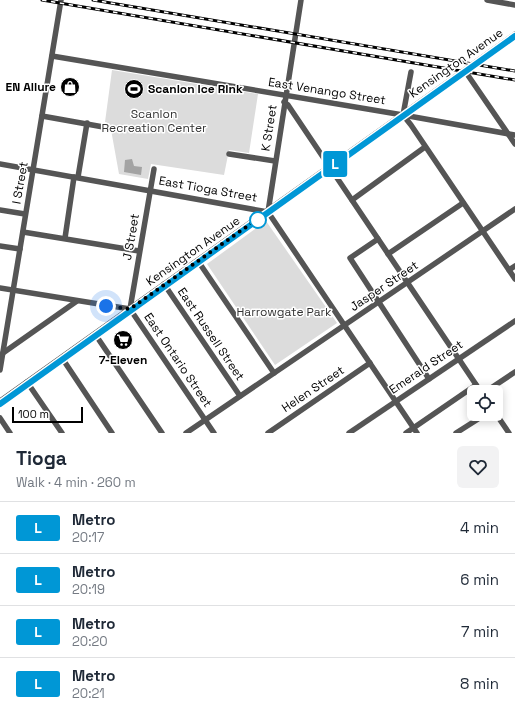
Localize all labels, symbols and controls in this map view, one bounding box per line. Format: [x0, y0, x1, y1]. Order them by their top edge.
street label: Kensington Avenue [406, 25, 506, 101]
street label: East Venango Street [267, 74, 387, 108]
shop icon: EN Allure [59, 76, 81, 98]
sports icon: Scanlon Ice Rink [123, 78, 145, 100]
place label: EN Allure [6, 79, 56, 95]
place label: Scanlon Ice Rink [148, 81, 243, 97]
street label: K Street [257, 103, 281, 153]
park label: Scanlon Recreation Center [101, 106, 207, 136]
line badge: L [322, 151, 348, 177]
text: L [331, 155, 339, 173]
street label: I Street [8, 161, 32, 205]
street label: East Tioga Street [157, 172, 259, 206]
unlabelled marker [249, 211, 267, 229]
street label: J Street [119, 213, 143, 261]
street label: Kensington Avenue [143, 213, 243, 289]
street label: Jasper Street [347, 257, 421, 315]
street label: East Russell Street [174, 284, 248, 384]
your location [96, 296, 116, 316]
park label: Harrowgate Park [236, 304, 332, 320]
street label: East Ontario Street [140, 310, 216, 410]
supermarket icon: 7-Eleven [112, 329, 134, 351]
street label: Emerald Street [386, 336, 466, 398]
place label: 7-Eleven [99, 352, 147, 368]
street label: Helen Street [279, 362, 347, 416]
map controls [467, 385, 503, 421]
button: locate [467, 385, 503, 421]
scale bar [12, 405, 83, 424]
text: 100 m [18, 407, 49, 421]
text: Tioga [16, 446, 67, 471]
button: heart [457, 446, 499, 488]
text: Walk · 4 min · 260 m [16, 474, 136, 491]
text: Metro [72, 510, 115, 529]
text: 4 min [460, 518, 499, 537]
text: L [34, 519, 42, 537]
text: 20:17 [72, 529, 104, 546]
text: Metro [72, 562, 115, 581]
text: 6 min [460, 570, 499, 589]
text: L [34, 571, 42, 589]
text: 20:19 [72, 581, 105, 598]
text: Metro [72, 614, 115, 633]
text: 7 min [461, 622, 499, 641]
text: L [34, 623, 42, 641]
text: 20:20 [72, 633, 108, 650]
text: Metro [72, 666, 115, 685]
text: 8 min [460, 674, 499, 693]
text: L [34, 675, 42, 693]
text: 20:21 [72, 685, 105, 702]

